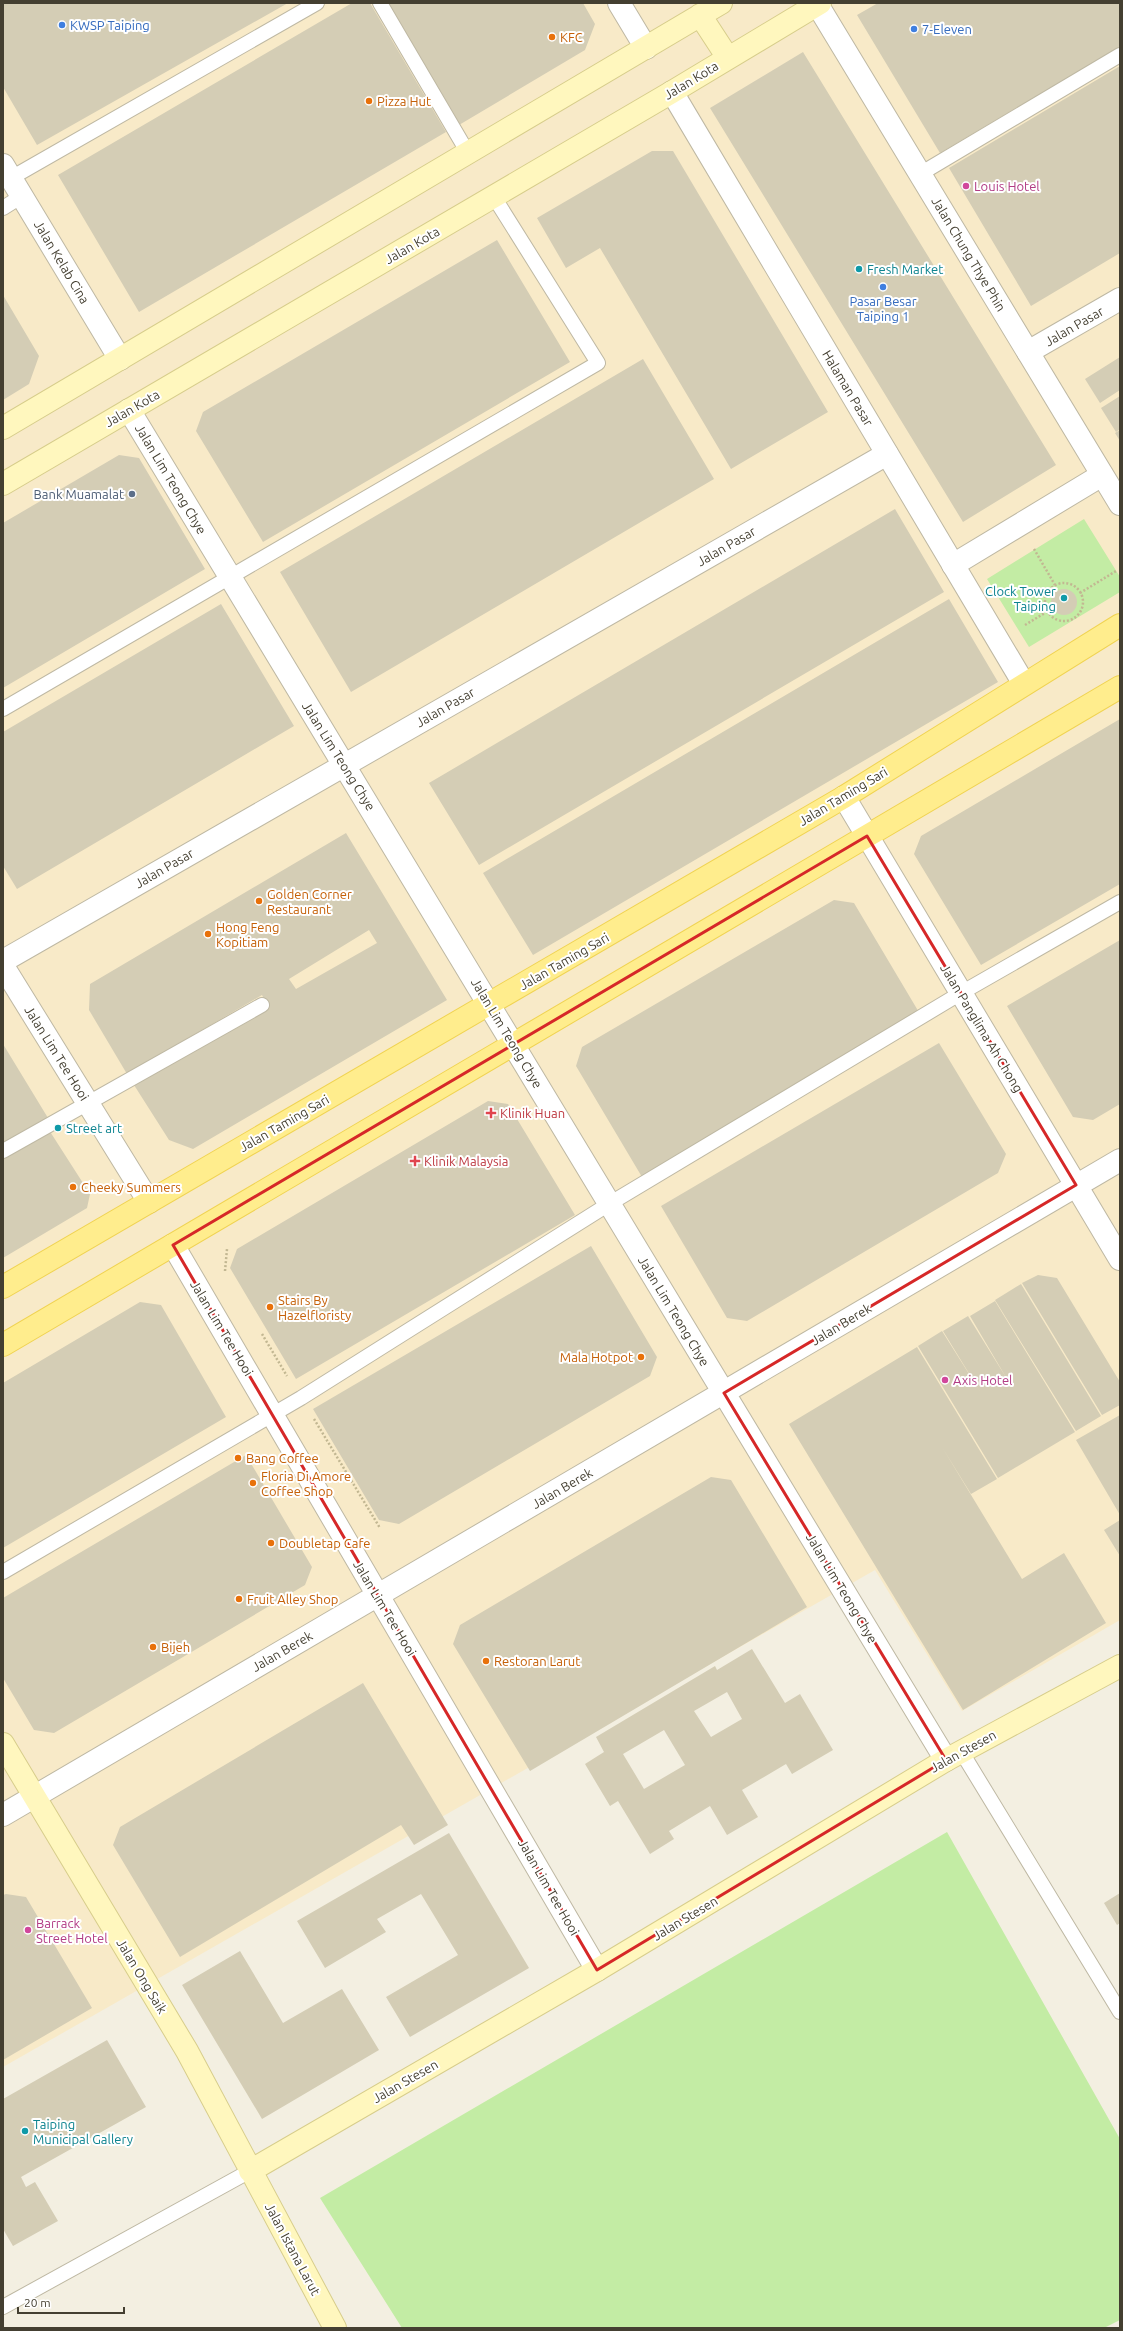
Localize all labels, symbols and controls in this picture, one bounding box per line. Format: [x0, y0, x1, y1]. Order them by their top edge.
place label: KWSP Taiping [70, 18, 150, 32]
marker: KWSP Taiping [57, 20, 67, 30]
place label: 7-Eleven [922, 22, 972, 36]
marker: 7-Eleven [909, 24, 919, 34]
place label: KFC [560, 30, 583, 44]
marker: KFC [547, 32, 557, 42]
street label: Jalan Kota [661, 58, 721, 102]
place label: Pizza Hut [377, 94, 431, 108]
marker: Pizza Hut [364, 96, 374, 106]
place label: Louis Hotel [974, 179, 1040, 193]
marker: Louis Hotel [961, 181, 971, 191]
street label: Jalan Chung Thye Phin [929, 194, 1009, 314]
street label: Jalan Kelab Cina [32, 218, 92, 306]
street label: Jalan Kota [382, 224, 442, 266]
place label: Fresh Market [867, 262, 943, 276]
marker: Fresh Market [854, 264, 864, 274]
marker: Pasar Besar Taiping 1 [878, 282, 888, 292]
place label: Pasar Besar Taiping 1 [849, 294, 917, 323]
street label: Jalan Pasar [1042, 304, 1106, 348]
street label: Halaman Pasar [820, 348, 876, 428]
street label: Jalan Kota [102, 387, 162, 429]
street label: Jalan Lim Teong Chye [133, 422, 209, 536]
place label: Bank Muamalat [34, 487, 124, 501]
marker: Bank Muamalat [127, 489, 137, 499]
street label: Jalan Pasar [694, 524, 758, 568]
place label: Clock Tower Taiping [985, 584, 1056, 613]
marker: Clock Tower Taiping [1059, 593, 1069, 603]
street label: Jalan Pasar [413, 685, 477, 729]
street label: Jalan Lim Teong Chye [300, 699, 378, 813]
street label: Jalan Taming Sari [796, 764, 890, 828]
street label: Jalan Pasar [132, 846, 196, 890]
place label: Golden Corner Restaurant [267, 887, 352, 916]
marker: Golden Corner Restaurant [254, 896, 264, 906]
place label: Hong Feng Kopitiam [216, 920, 279, 949]
marker: Hong Feng Kopitiam [203, 929, 213, 939]
street label: Jalan Taming Sari [517, 930, 611, 992]
street label: Jalan Panglima Ah Chong [938, 961, 1026, 1095]
street label: Jalan Lim Teong Chye [469, 976, 545, 1090]
street label: Jalan Lim Tee Hooi [22, 1003, 92, 1103]
street label: Jalan Taming Sari [237, 1092, 331, 1154]
place label: Klinik Huan [500, 1106, 565, 1120]
marker: Klinik Huan [485, 1107, 497, 1119]
place label: Street art [66, 1121, 122, 1135]
marker: Street art [53, 1123, 63, 1133]
place label: Klinik Malaysia [424, 1154, 508, 1168]
marker: Klinik Malaysia [409, 1155, 421, 1167]
place label: Cheeky Summers [81, 1180, 181, 1194]
marker: Cheeky Summers [68, 1182, 78, 1192]
street label: Jalan Lim Teong Chye [636, 1254, 712, 1368]
street label: Jalan Lim Tee Hooi [188, 1278, 256, 1378]
place label: Stairs By Hazelfloristy [278, 1293, 351, 1322]
street label: Jalan Berek [808, 1300, 874, 1347]
marker: Stairs By Hazelfloristy [265, 1302, 275, 1312]
place label: Mala Hotpot [560, 1350, 633, 1364]
marker: Mala Hotpot [636, 1352, 646, 1362]
place label: Axis Hotel [953, 1373, 1013, 1387]
marker: Axis Hotel [940, 1375, 950, 1385]
place label: Bang Coffee [246, 1451, 319, 1465]
marker: Bang Coffee [233, 1453, 243, 1463]
street label: Jalan Berek [529, 1465, 595, 1511]
place label: Floria Di Amore Coffee Shop [261, 1469, 351, 1498]
marker: Floria Di Amore Coffee Shop [248, 1478, 258, 1488]
street label: Jalan Lim Teong Chye [804, 1531, 880, 1645]
place label: Doubletap Cafe [279, 1536, 371, 1550]
marker: Doubletap Cafe [266, 1538, 276, 1548]
street label: Jalan Lim Tee Hooi [351, 1558, 419, 1658]
place label: Fruit Alley Shop [247, 1592, 338, 1606]
marker: Fruit Alley Shop [234, 1594, 244, 1604]
street label: Jalan Berek [249, 1628, 315, 1674]
place label: Bijeh [161, 1640, 190, 1654]
marker: Bijeh [148, 1642, 158, 1652]
place label: Restoran Larut [494, 1654, 580, 1668]
marker: Restoran Larut [481, 1656, 491, 1666]
street label: Jalan Stesen [928, 1727, 998, 1775]
street label: Jalan Lim Tee Hooi [516, 1836, 582, 1938]
street label: Jalan Stesen [650, 1893, 720, 1943]
place label: Barrack Street Hotel [36, 1916, 108, 1945]
marker: Barrack Street Hotel [23, 1925, 33, 1935]
street label: Jalan Ong Saik [114, 1936, 170, 2016]
street label: Jalan Stesen [370, 2057, 440, 2105]
place label: Taiping Municipal Gallery [33, 2117, 133, 2146]
marker: Taiping Municipal Gallery [20, 2126, 30, 2136]
street label: Jalan Istana Larut [263, 2201, 323, 2297]
scale bar [18, 2289, 124, 2315]
text: 20 m [24, 2296, 51, 2309]

